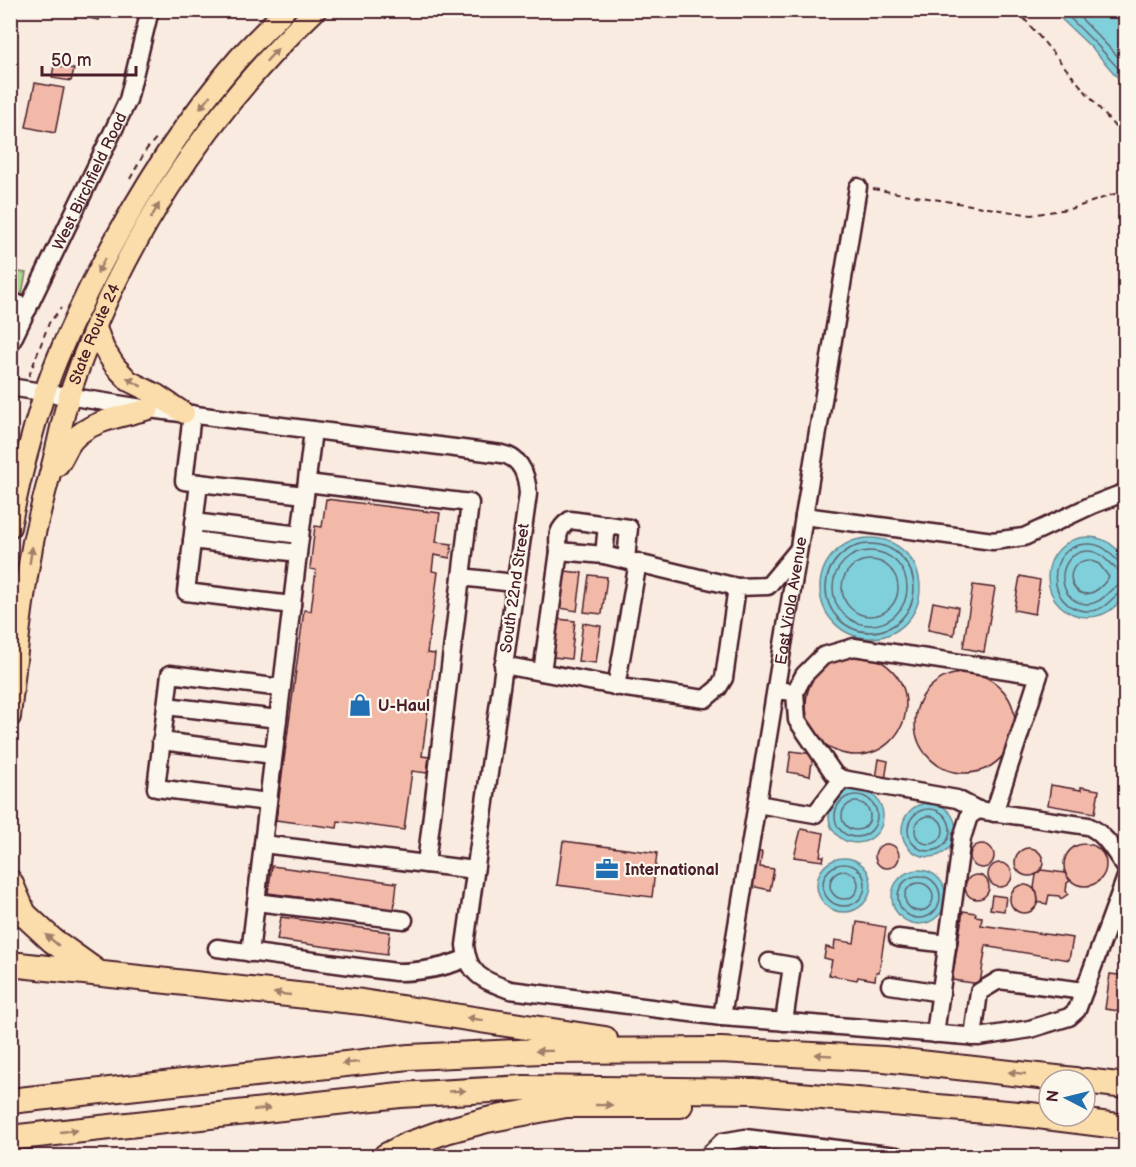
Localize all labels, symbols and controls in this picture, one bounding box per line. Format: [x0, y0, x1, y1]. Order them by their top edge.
scale bar [42, 39, 136, 77]
one-way arrow [264, 48, 278, 62]
text: 50 m [51, 50, 92, 71]
one-way arrow [200, 94, 212, 109]
street label: West Birchfield Road [49, 110, 132, 254]
one-way arrow [150, 202, 160, 219]
one-way arrow [96, 257, 106, 274]
street label: State Route 24 [66, 280, 125, 387]
one-way arrow [126, 377, 142, 388]
street label: South 22nd Street [497, 522, 534, 654]
street label: East Viola Avenue [772, 535, 812, 666]
one-way arrow [27, 545, 36, 564]
shop icon: U-Haul [347, 692, 373, 718]
place label: U-Haul [378, 697, 430, 716]
office icon: International [594, 856, 620, 882]
place label: International [625, 861, 719, 880]
one-way arrow [45, 934, 60, 947]
one-way arrow [272, 989, 291, 999]
one-way arrow [465, 1015, 484, 1024]
one-way arrow [535, 1047, 554, 1056]
one-way arrow [814, 1051, 833, 1060]
one-way arrow [340, 1058, 359, 1068]
one-way arrow [1008, 1068, 1027, 1078]
north arrow [1037, 1068, 1097, 1128]
one-way arrow [447, 1087, 466, 1096]
text: N [1043, 1089, 1064, 1103]
one-way arrow [594, 1100, 613, 1110]
one-way arrow [253, 1104, 272, 1114]
one-way arrow [59, 1126, 78, 1136]

